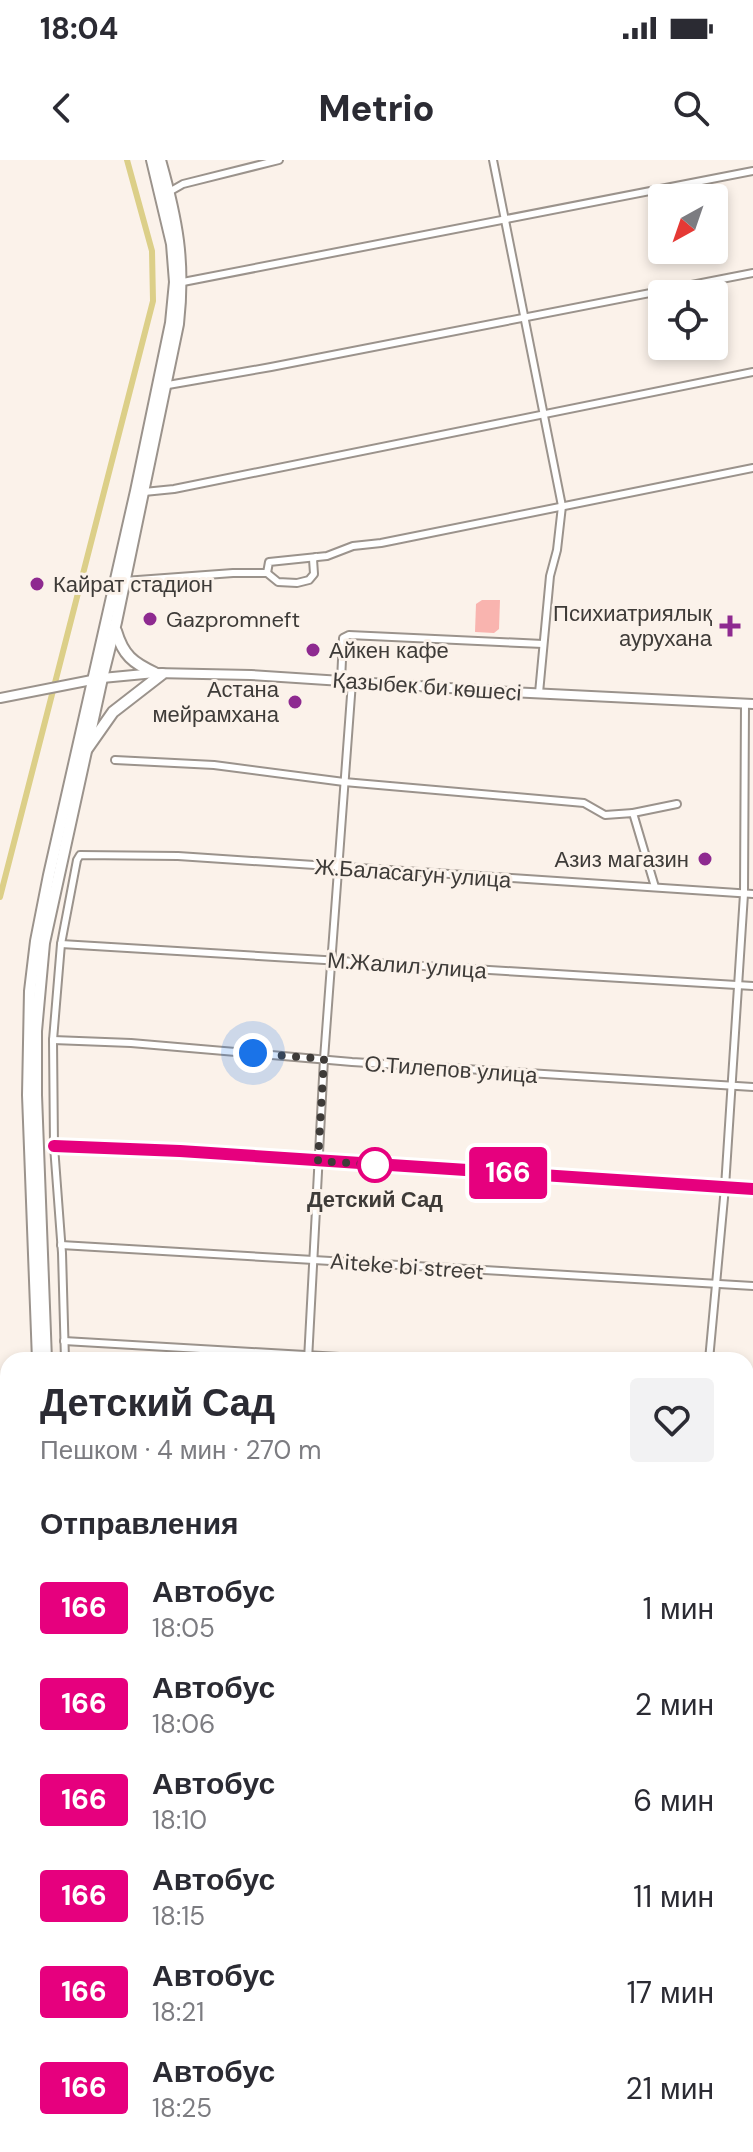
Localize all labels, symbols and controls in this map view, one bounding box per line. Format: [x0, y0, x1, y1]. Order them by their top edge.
text: 18:04 [40, 9, 118, 48]
text: Metrio [318, 85, 435, 132]
icon: back [40, 86, 84, 130]
icon: search [669, 86, 713, 130]
north arrow [648, 184, 728, 264]
map controls [648, 184, 728, 360]
button: locate [648, 280, 728, 360]
place label: Кайрат стадион [53, 570, 213, 599]
marker: Кайрат стадион [28, 575, 46, 593]
place label: Психиатриялық аурухана [553, 599, 713, 653]
place label: Gazpromneft [166, 605, 300, 634]
marker: Gazpromneft [141, 610, 159, 628]
marker: Психиатриялық аурухана [719, 615, 741, 637]
place label: Айкен кафе [329, 636, 449, 665]
marker: Айкен кафе [304, 641, 322, 659]
street label: Қазыбек би көшесі [332, 665, 522, 708]
place label: Астана мейрамхана [152, 675, 280, 729]
marker: Астана мейрамхана [286, 693, 304, 711]
place label: Азиз магазин [555, 845, 689, 874]
marker: Азиз магазин [696, 850, 714, 868]
street label: Ж.Баласагун улица [314, 852, 513, 895]
street label: М.Жалил улица [326, 945, 488, 986]
your location [233, 1033, 273, 1073]
street label: О.Тилепов улица [363, 1049, 539, 1090]
line badge: 166 [462, 1147, 554, 1199]
marker: Детский Сад [358, 1148, 392, 1182]
text: 166 [485, 1154, 531, 1191]
place label: Детский Сад [307, 1185, 443, 1214]
street label: Aiteke bi street [329, 1247, 485, 1286]
text: Детский Сад [40, 1378, 275, 1428]
button: heart [630, 1378, 714, 1462]
text: Пешком · 4 мин · 270 m [40, 1433, 321, 1467]
text: Отправления [40, 1504, 239, 1543]
text: Автобус [152, 1572, 275, 1611]
text: 166 [61, 1589, 107, 1626]
text: 1 мин [643, 1589, 714, 1628]
text: 18:05 [152, 1611, 215, 1645]
text: Автобус [152, 1668, 275, 1707]
text: 166 [61, 1685, 107, 1722]
text: 2 мин [635, 1685, 714, 1724]
text: 18:06 [152, 1707, 215, 1741]
text: Автобус [152, 1764, 275, 1803]
text: 166 [61, 1781, 107, 1818]
text: 6 мин [633, 1781, 714, 1820]
text: 18:10 [152, 1803, 207, 1837]
text: Автобус [152, 1860, 275, 1899]
text: 166 [61, 1877, 107, 1914]
text: 11 мин [633, 1877, 714, 1916]
text: 18:15 [152, 1899, 205, 1933]
text: Автобус [152, 1956, 275, 1995]
text: 166 [61, 1973, 107, 2010]
text: 17 мин [627, 1973, 714, 2012]
text: 18:21 [152, 1995, 204, 2029]
text: Автобус [152, 2052, 275, 2091]
text: 166 [61, 2069, 107, 2106]
text: 21 мин [625, 2069, 714, 2108]
text: 18:25 [152, 2091, 212, 2125]

